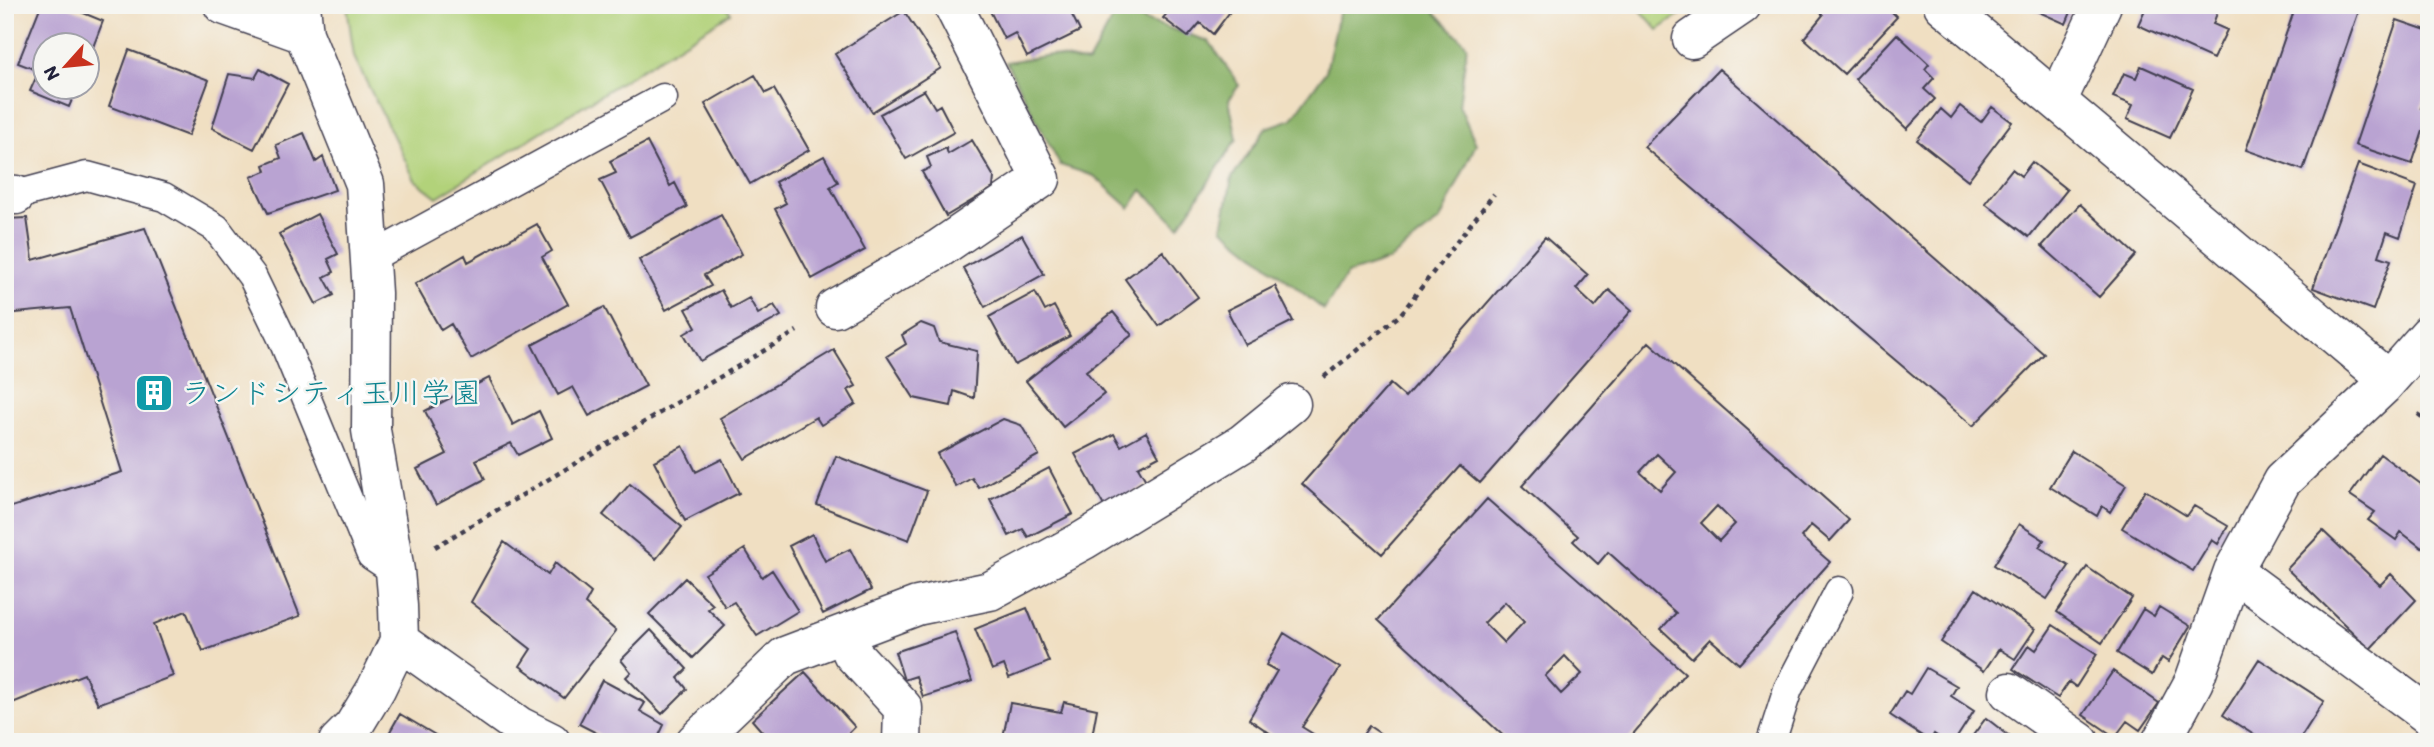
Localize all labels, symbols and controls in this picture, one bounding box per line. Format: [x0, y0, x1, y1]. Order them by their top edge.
north arrow [32, 32, 102, 102]
text: N [38, 63, 64, 84]
building icon: ランドシティ玉川学園 [133, 372, 175, 414]
place label: ランドシティ玉川学園 [181, 374, 481, 411]

